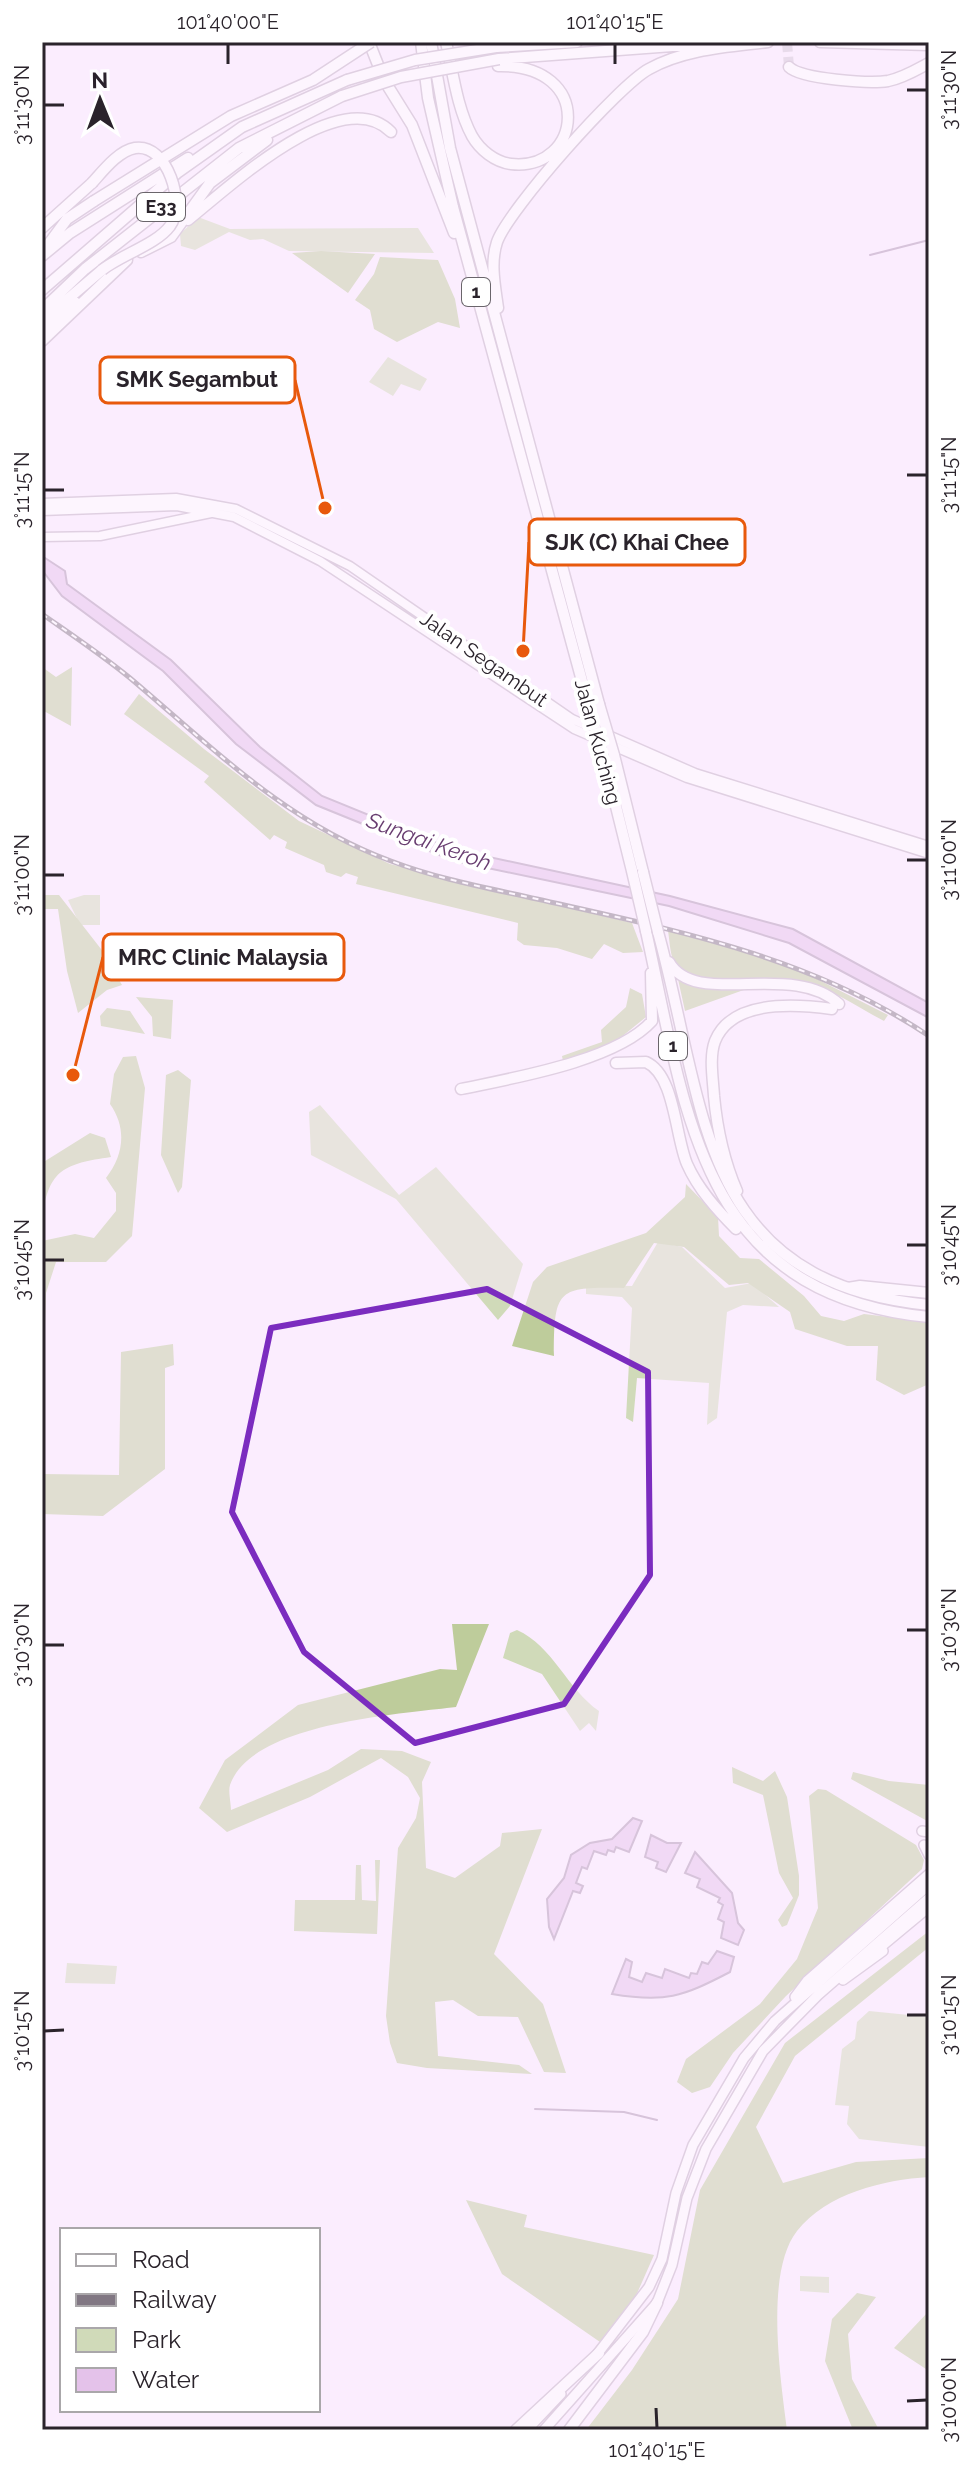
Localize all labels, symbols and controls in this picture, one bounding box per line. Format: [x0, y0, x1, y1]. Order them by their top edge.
text: 101°40'00"E [177, 10, 279, 34]
text: 101°40'15"E [567, 10, 663, 34]
text: 3°11'30"N [937, 50, 961, 130]
north arrow [60, 60, 140, 140]
text: 3°11'30"N [10, 65, 34, 145]
text: N [91, 67, 108, 93]
road number: E33 [137, 193, 185, 221]
road number: 1 [462, 278, 490, 306]
callout: SMK Segambut [100, 357, 295, 403]
text: SMK Segambut [116, 366, 279, 392]
text: 3°11'15"N [937, 437, 961, 513]
text: 3°11'15"N [10, 452, 34, 528]
callout: SJK (C) Khai Chee [529, 519, 745, 565]
text: SJK (C) Khai Chee [545, 529, 729, 555]
street label: Jalan Segambut [416, 606, 553, 712]
street label: Jalan Kuching [570, 677, 626, 807]
water label: Sungai Keroh [362, 806, 495, 876]
text: 3°11'00"N [937, 819, 961, 901]
text: 3°11'00"N [10, 834, 34, 916]
callout: MRC Clinic Malaysia [103, 934, 344, 980]
text: MRC Clinic Malaysia [118, 944, 328, 970]
road number: 1 [659, 1032, 687, 1060]
text: 3°10'45"N [937, 1204, 961, 1286]
text: 3°10'45"N [10, 1219, 34, 1301]
text: 3°10'30"N [937, 1588, 961, 1672]
text: 3°10'30"N [10, 1603, 34, 1687]
text: 3°10'15"N [937, 1975, 961, 2055]
text: 3°10'15"N [10, 1991, 34, 2071]
legend [60, 2228, 320, 2412]
text: Road [132, 2245, 190, 2274]
text: Railway [132, 2285, 217, 2314]
text: Park [132, 2325, 181, 2354]
text: 3°10'00"N [937, 2357, 961, 2443]
text: Water [132, 2365, 200, 2394]
text: 101°40'15"E [609, 2438, 705, 2462]

